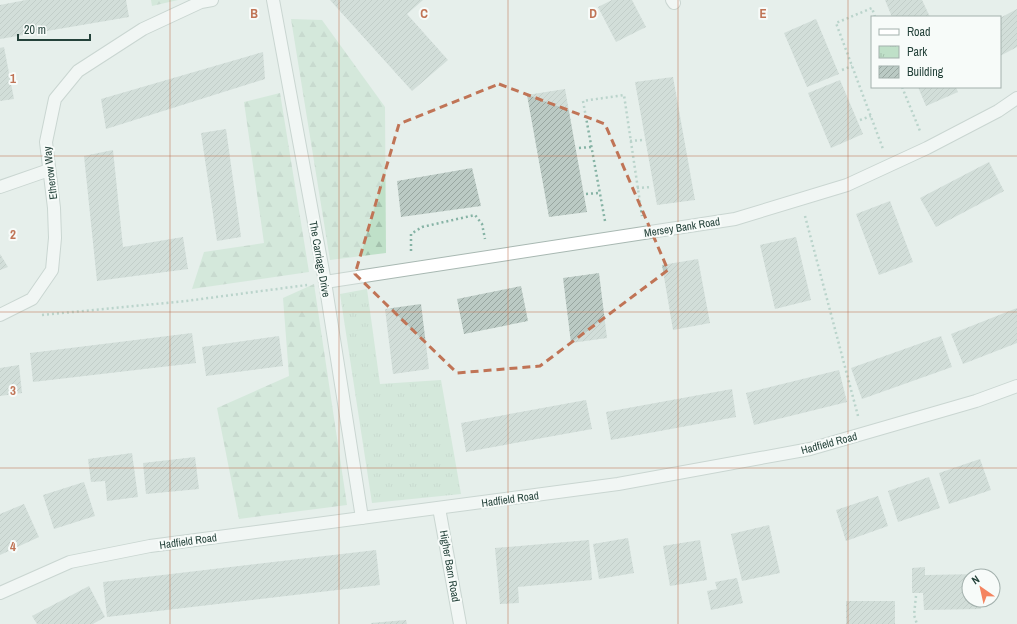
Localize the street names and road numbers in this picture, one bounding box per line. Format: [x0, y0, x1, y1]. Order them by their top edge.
street label: Etherow Way [40, 145, 60, 200]
street label: Mersey Bank Road [643, 214, 721, 240]
street label: The Carriage Drive [306, 220, 334, 298]
street label: Hadfield Road [799, 429, 859, 457]
street label: Hadfield Road [480, 488, 540, 510]
street label: Higher Barn Road [437, 529, 463, 603]
street label: Hadfield Road [158, 530, 218, 552]

